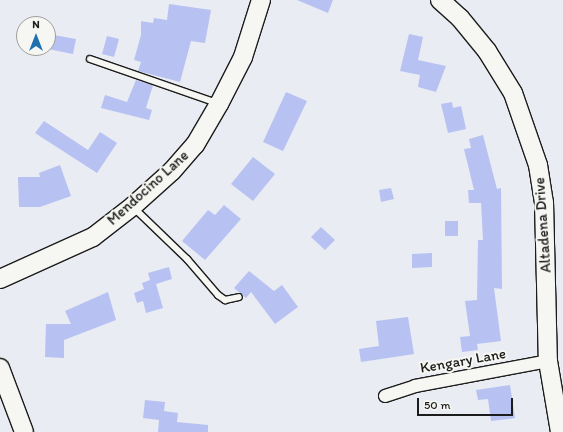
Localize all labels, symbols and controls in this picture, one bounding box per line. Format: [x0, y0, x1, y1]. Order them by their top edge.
north arrow [16, 16, 56, 56]
text: N [32, 18, 40, 31]
street label: Mendocino Lane [103, 146, 193, 230]
street label: Altadena Drive [531, 176, 555, 274]
street label: Kengary Lane [418, 345, 508, 377]
scale bar [419, 390, 515, 416]
text: 50 m [424, 398, 450, 412]

